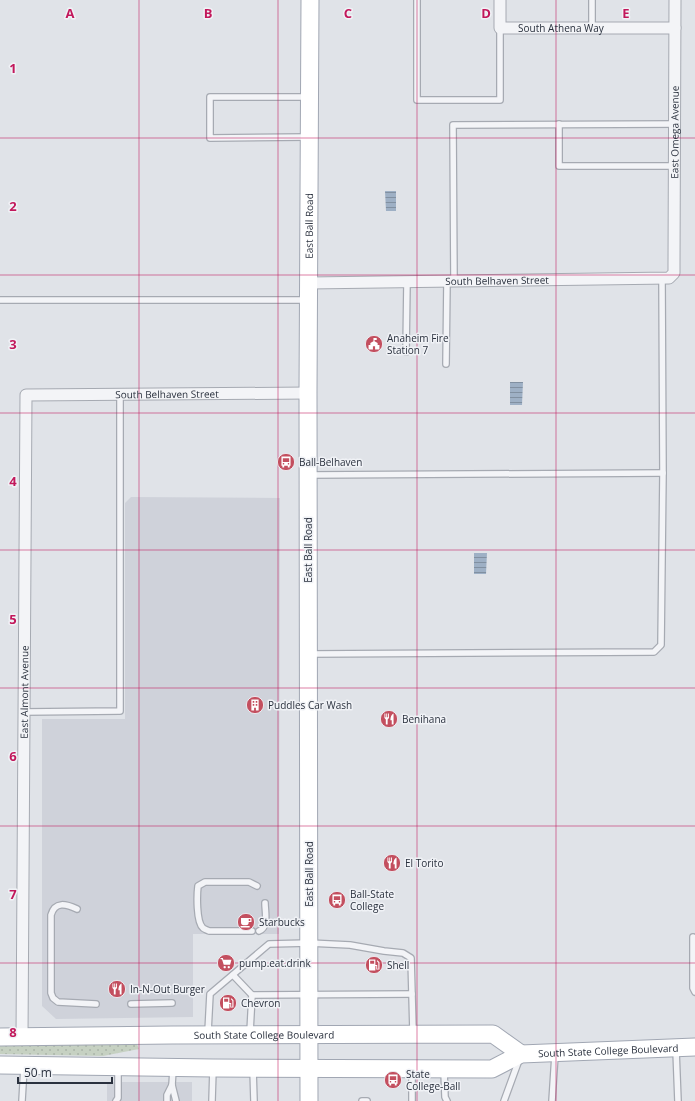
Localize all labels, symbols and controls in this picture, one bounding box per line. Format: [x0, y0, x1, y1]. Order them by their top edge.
text: A [66, 4, 75, 22]
text: B [204, 4, 213, 22]
text: C [344, 4, 352, 22]
text: D [481, 4, 491, 22]
text: E [622, 4, 630, 22]
street label: South Athena Way [518, 21, 605, 35]
text: 1 [9, 59, 17, 77]
street label: East Omega Avenue [667, 85, 682, 179]
street label: East Ball Road [302, 193, 316, 259]
text: 2 [9, 197, 17, 215]
street label: South Belhaven Street [445, 273, 549, 288]
place label: Anaheim Fire Station 7 [387, 331, 449, 357]
public building icon: Anaheim Fire Station 7 [364, 334, 384, 354]
text: 3 [9, 335, 17, 353]
street label: South Belhaven Street [115, 387, 219, 401]
bus stop icon: Ball-Belhaven [276, 452, 296, 472]
place label: Ball-Belhaven [299, 455, 362, 469]
text: 4 [9, 472, 17, 490]
street label: East Ball Road [301, 517, 315, 583]
text: 5 [9, 610, 17, 628]
street label: East Almont Avenue [17, 645, 31, 739]
building icon: Puddles Car Wash [245, 695, 265, 715]
place label: Puddles Car Wash [268, 698, 352, 712]
restaurant icon: Benihana [379, 709, 399, 729]
place label: Benihana [402, 712, 446, 726]
text: 6 [9, 747, 17, 765]
street label: East Ball Road [302, 841, 316, 907]
restaurant icon: El Torito [382, 853, 402, 873]
place label: El Torito [405, 856, 443, 870]
text: 7 [9, 885, 17, 903]
place label: Ball-State College [350, 887, 394, 913]
bus stop icon: Ball-State College [327, 890, 347, 910]
cafe icon: Starbucks [236, 912, 256, 932]
place label: Starbucks [259, 915, 305, 929]
supermarket icon: pump.eat.drink [216, 953, 236, 973]
fuel station icon: Shell [364, 955, 384, 975]
place label: pump.eat.drink [239, 956, 311, 970]
place label: Shell [387, 958, 409, 972]
restaurant icon: In-N-Out Burger [107, 979, 127, 999]
place label: In-N-Out Burger [130, 982, 205, 996]
fuel station icon: Chevron [218, 993, 238, 1013]
place label: Chevron [241, 996, 280, 1010]
text: 8 [9, 1023, 17, 1041]
street label: South State College Boulevard [194, 1027, 334, 1042]
street label: South State College Boulevard [538, 1041, 679, 1060]
scale bar [18, 1059, 112, 1085]
text: 50 m [24, 1064, 52, 1081]
place label: State College-Ball [406, 1067, 460, 1093]
bus stop icon: State College-Ball [383, 1070, 403, 1090]

